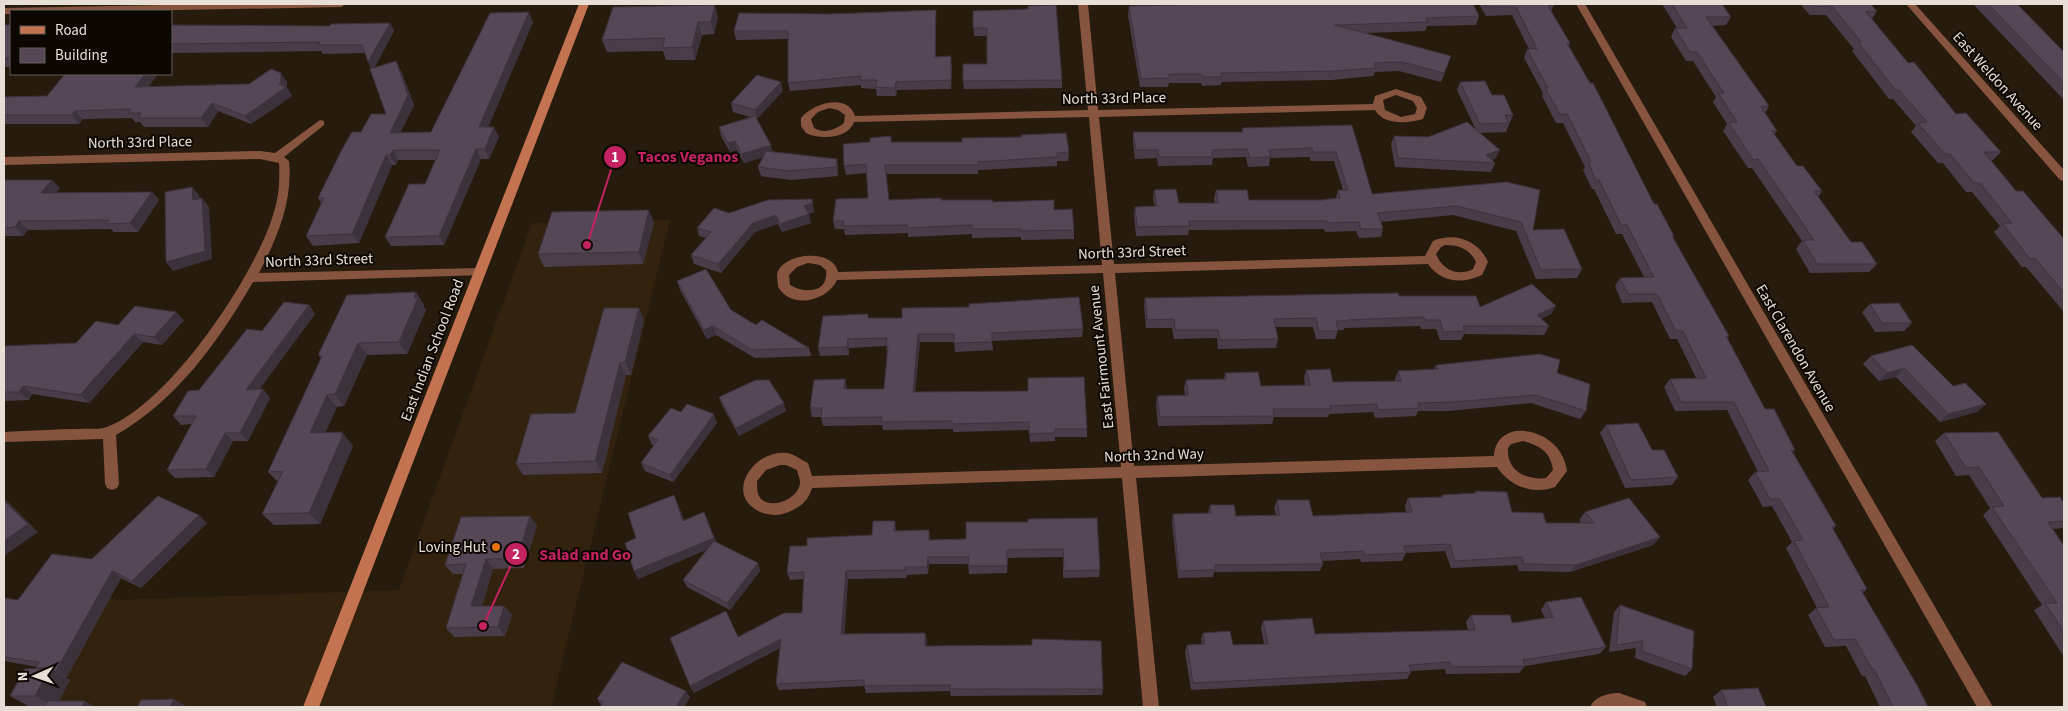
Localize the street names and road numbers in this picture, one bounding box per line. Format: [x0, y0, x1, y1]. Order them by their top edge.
street label: East Weldon Avenue [1948, 27, 2048, 135]
street label: North 33rd Place [1062, 87, 1166, 110]
street label: North 33rd Place [88, 131, 192, 154]
street label: North 33rd Street [1078, 240, 1186, 265]
street label: North 33rd Street [265, 248, 373, 273]
street label: East Indian School Road [396, 276, 469, 424]
street label: East Clarendon Avenue [1750, 281, 1841, 416]
street label: East Fairmount Avenue [1084, 284, 1119, 430]
street label: North 32nd Way [1104, 443, 1204, 468]

